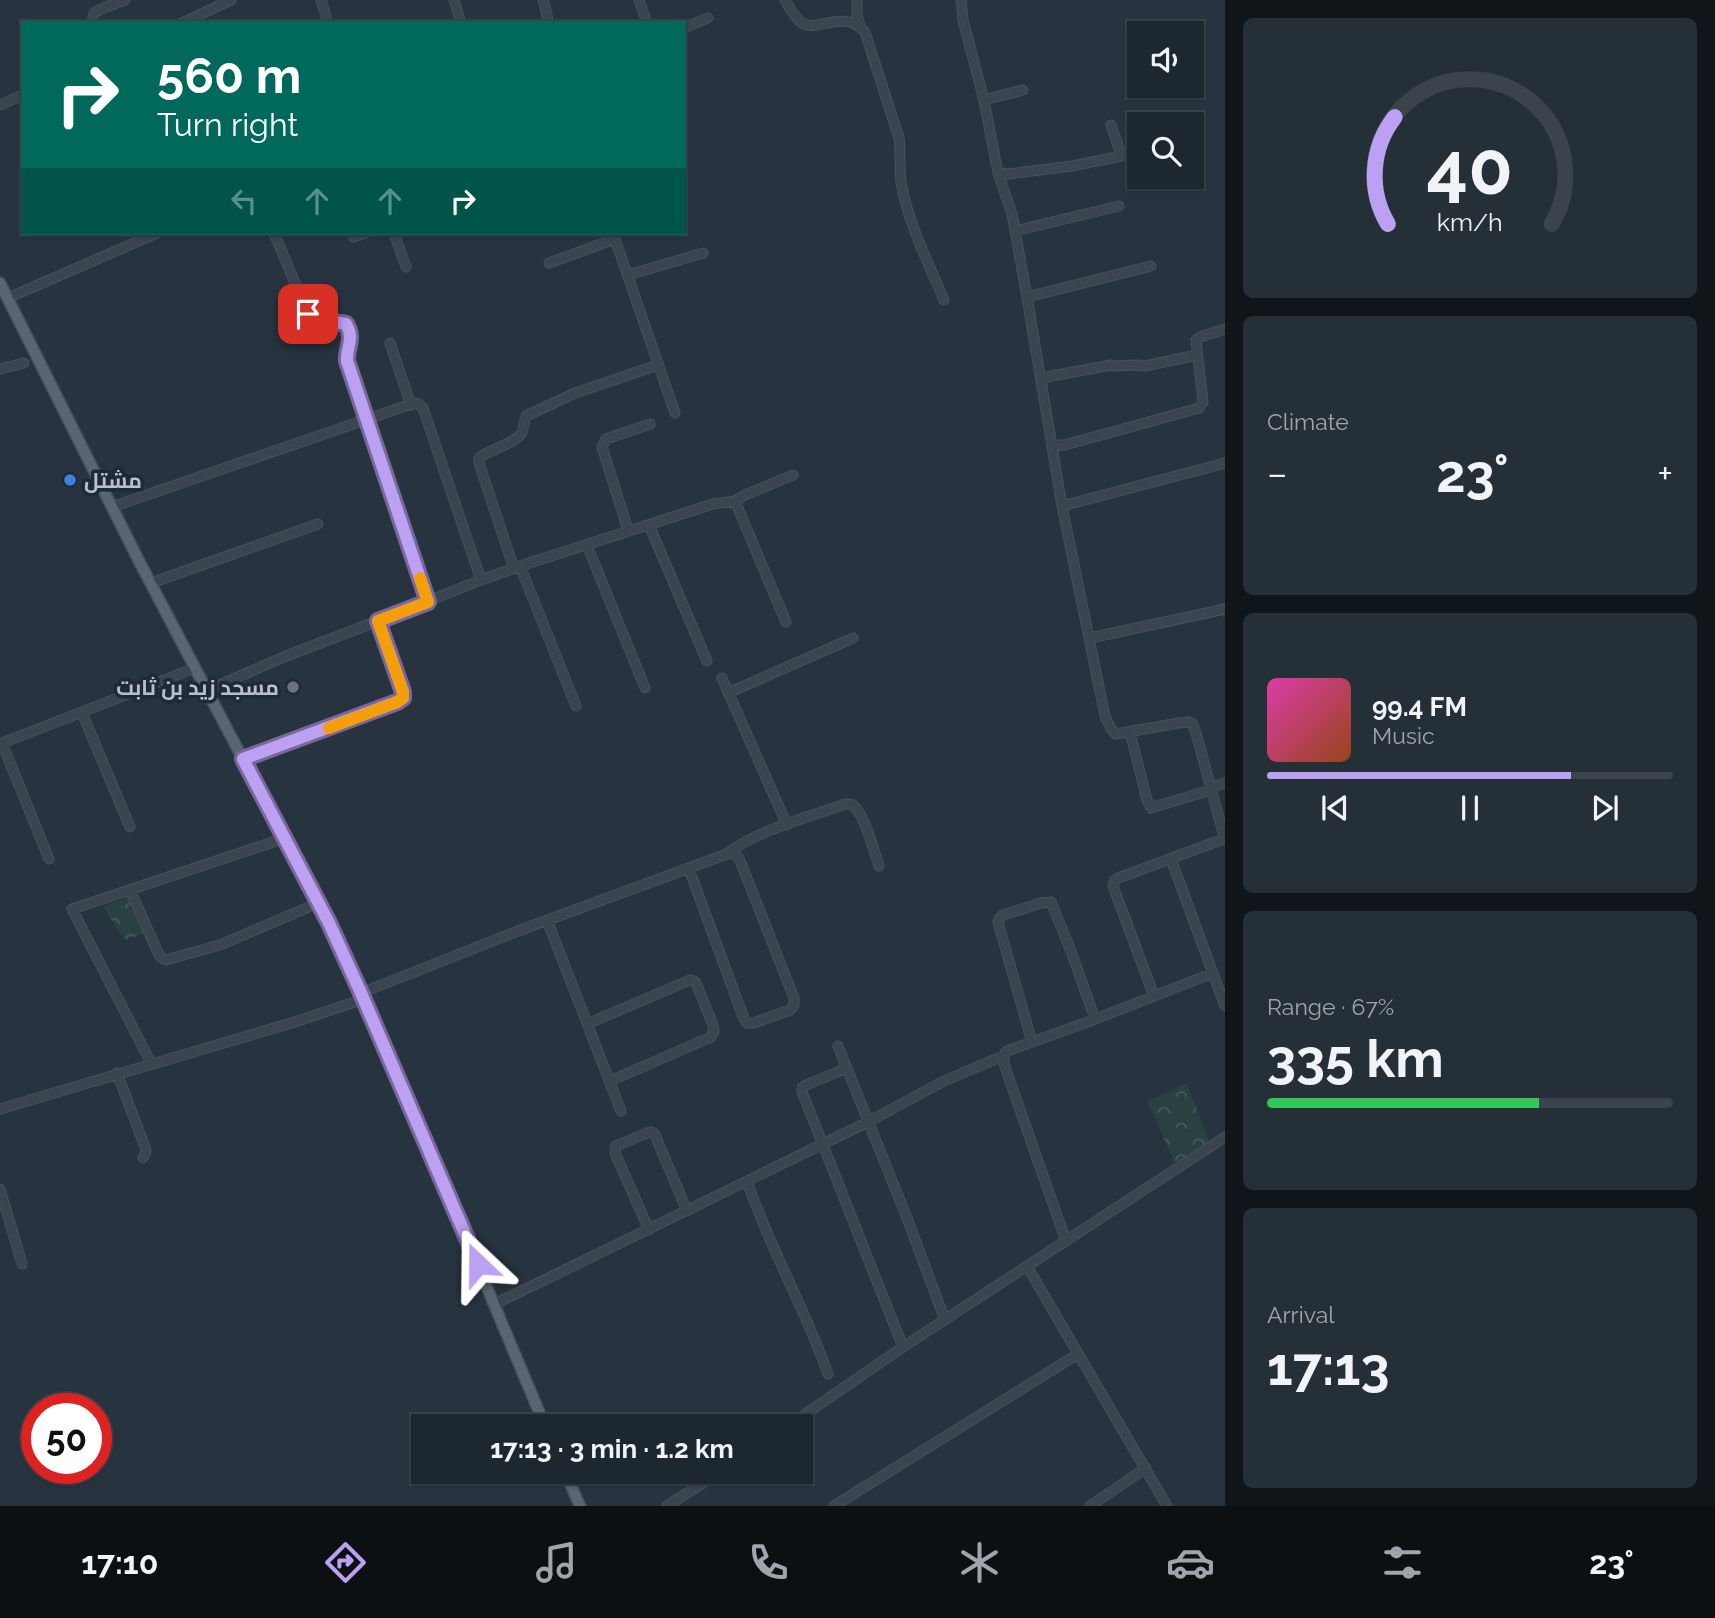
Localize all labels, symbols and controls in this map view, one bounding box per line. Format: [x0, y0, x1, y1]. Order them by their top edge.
map controls [1127, 21, 1204, 189]
button: sound [1127, 21, 1204, 98]
text: 560 m [157, 47, 301, 104]
icon: right [42, 49, 133, 140]
text: Turn right [157, 106, 298, 143]
button: search [1127, 112, 1204, 189]
text: 40 [1427, 126, 1513, 211]
icon: left [225, 182, 263, 220]
icon: ahead [298, 182, 336, 220]
icon: ahead [371, 182, 409, 220]
icon: right [444, 182, 482, 220]
text: km/h [1437, 207, 1503, 237]
pin [278, 284, 338, 344]
icon: arrive [289, 295, 327, 333]
text: Climate [1267, 408, 1349, 435]
text: 23° [1436, 443, 1509, 504]
text: − [1267, 451, 1287, 496]
text: + [1657, 451, 1673, 496]
place label: مشتل [84, 468, 142, 493]
marker: مشتل [62, 472, 78, 488]
place label: مسجد زيد بن ثابت [116, 675, 279, 700]
marker: مسجد زيد بن ثابت [285, 679, 301, 695]
text: 99.4 FM [1372, 692, 1467, 722]
text: Music [1372, 722, 1435, 749]
icon: previous [1316, 789, 1354, 827]
icon: pause [1451, 789, 1489, 827]
icon: next [1586, 789, 1624, 827]
text: Range · 67% [1267, 993, 1394, 1020]
text: 335 km [1267, 1028, 1444, 1089]
position arrow [441, 1227, 515, 1301]
text: Arrival [1267, 1301, 1334, 1328]
text: 17:13 [1267, 1336, 1389, 1397]
speed limit sign: 50 [21, 1393, 112, 1484]
text: 17:13 · 3 min · 1.2 km [490, 1434, 734, 1464]
icon: directions [321, 1538, 370, 1587]
icon: music [532, 1538, 581, 1587]
icon: phone [744, 1538, 793, 1587]
icon: climate [955, 1538, 1004, 1587]
icon: car [1166, 1538, 1215, 1587]
icon: filters [1378, 1538, 1427, 1587]
text: 17:10 [81, 1544, 158, 1581]
text: 23° [1589, 1544, 1634, 1581]

